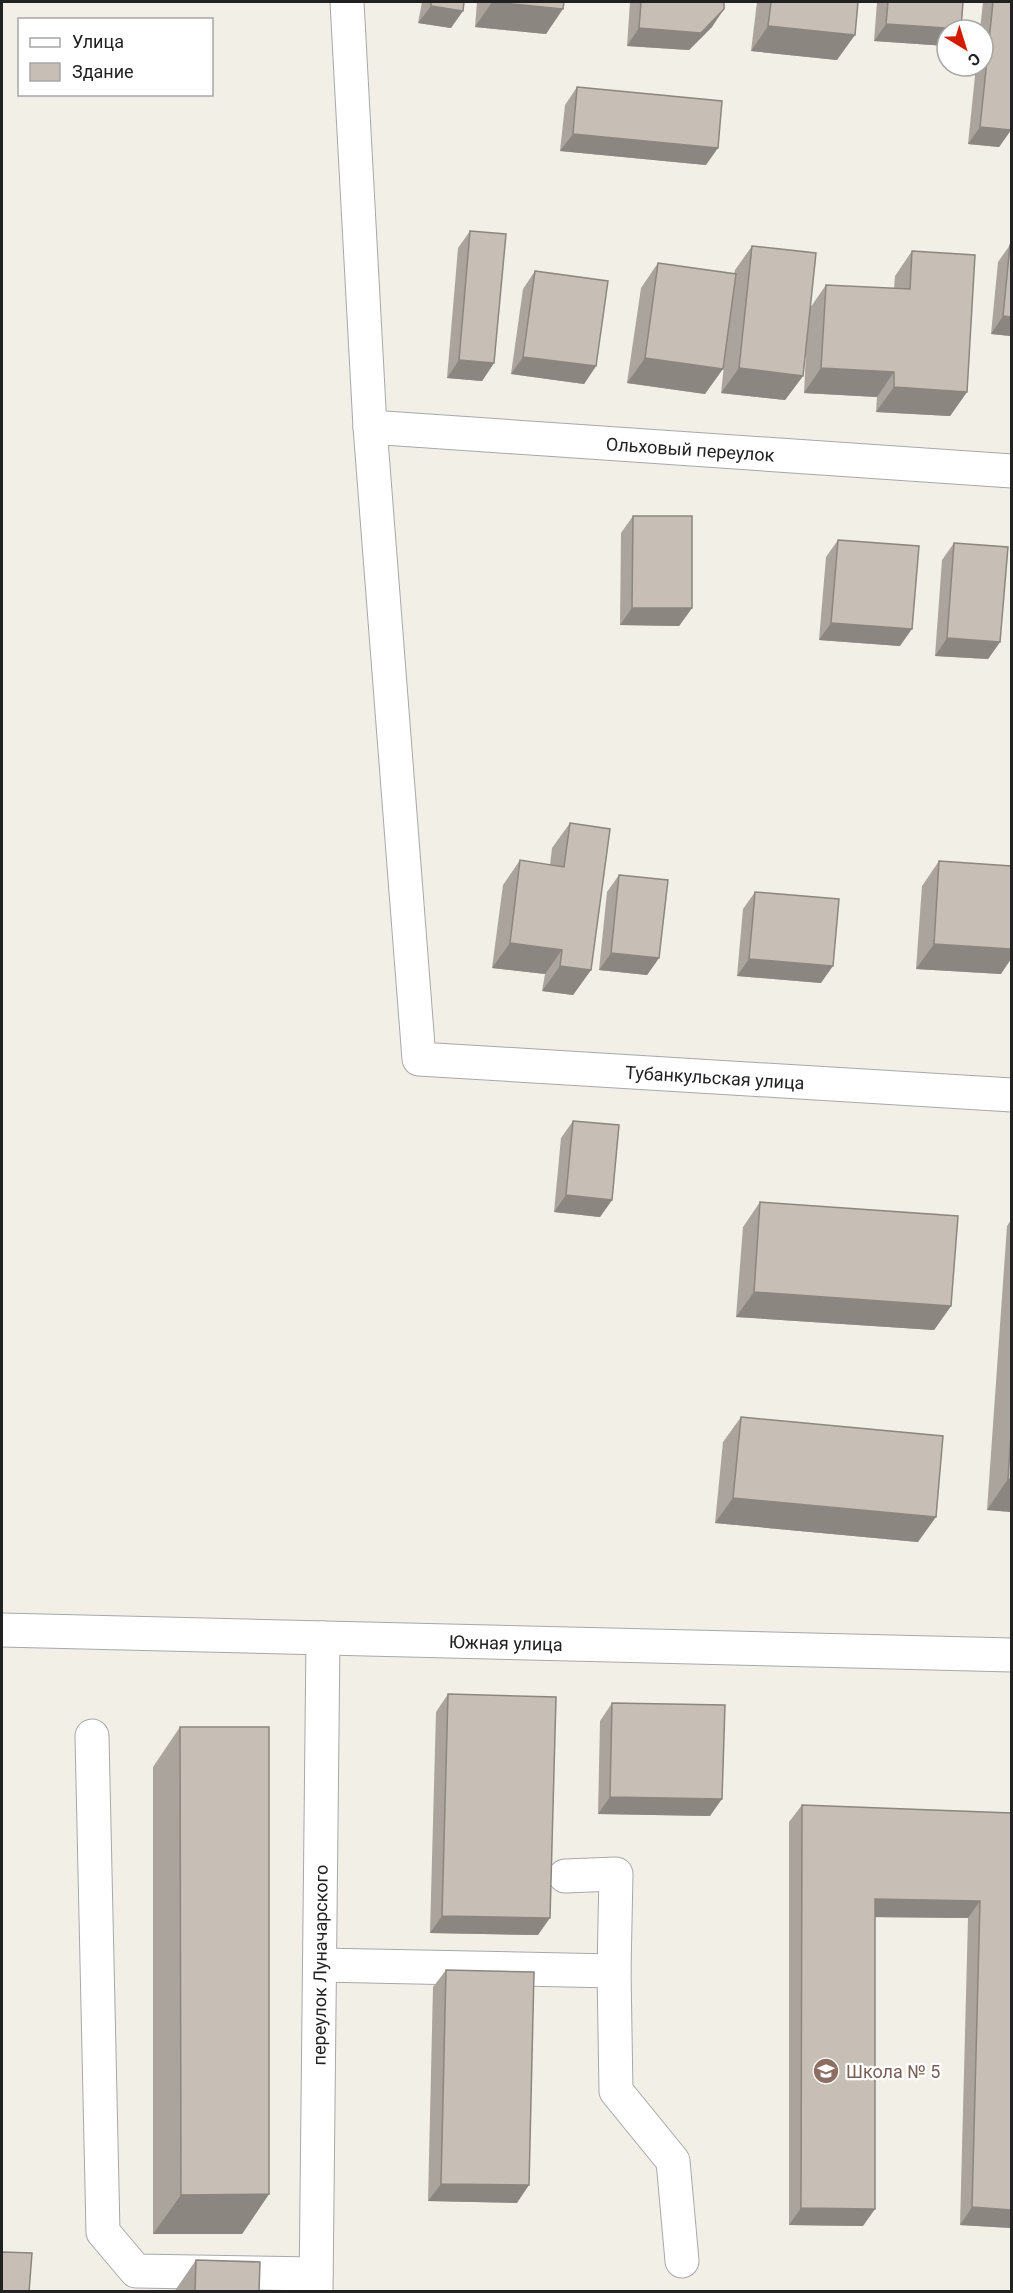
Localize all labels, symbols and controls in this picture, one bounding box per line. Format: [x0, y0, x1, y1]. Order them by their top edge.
legend [18, 18, 213, 96]
north arrow [935, 18, 995, 78]
text: Улица [72, 31, 124, 52]
text: С [964, 49, 984, 70]
text: Здание [72, 61, 134, 82]
street label: Ольховый переулок [605, 433, 775, 465]
street label: Тубанкульская улица [625, 1061, 805, 1093]
street label: Южная улица [449, 1631, 563, 1654]
street label: переулок Луначарского [308, 1865, 331, 2065]
school or university icon: Школа № 5 [811, 2056, 841, 2086]
place label: Школа № 5 [846, 2061, 940, 2082]

